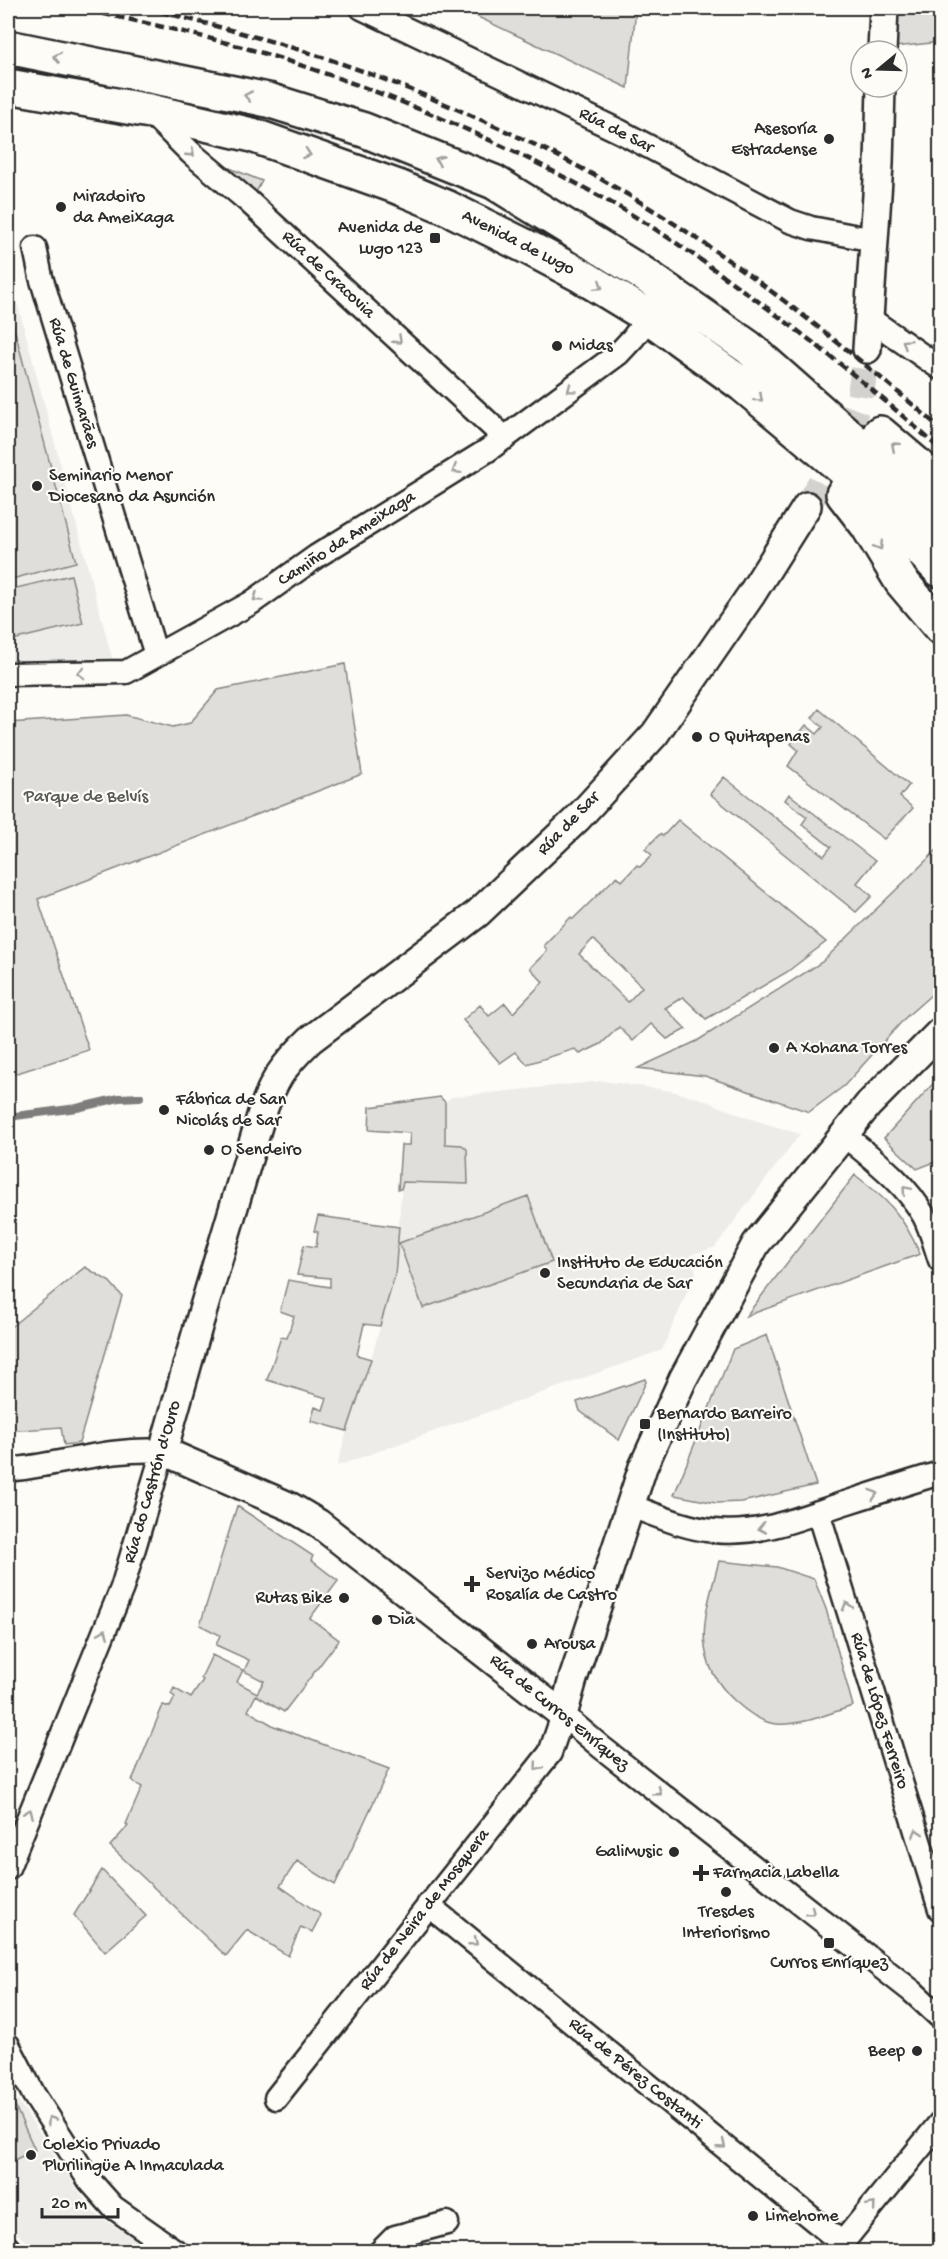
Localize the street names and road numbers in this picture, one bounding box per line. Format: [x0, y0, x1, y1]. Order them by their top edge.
street label: Rúa de Sar [575, 103, 658, 159]
street label: Avenida de Lugo [458, 206, 578, 280]
street label: Rúa de Cracovia [277, 227, 380, 324]
street label: Rúa de Guimarães [43, 315, 103, 452]
street label: Camiño da Ameixaga [274, 486, 421, 591]
street label: Rúa de Sar [533, 786, 606, 860]
street label: Rúa do Castrón d'Ouro [120, 1398, 186, 1566]
street label: Rúa de López Ferreiro [845, 1630, 913, 1792]
street label: Rúa de Curros Enríquez [485, 1650, 634, 1777]
street label: Rúa de Neira de Mosquera [355, 1824, 495, 1995]
street label: Rúa de Pérez Costanti [564, 2014, 706, 2135]

